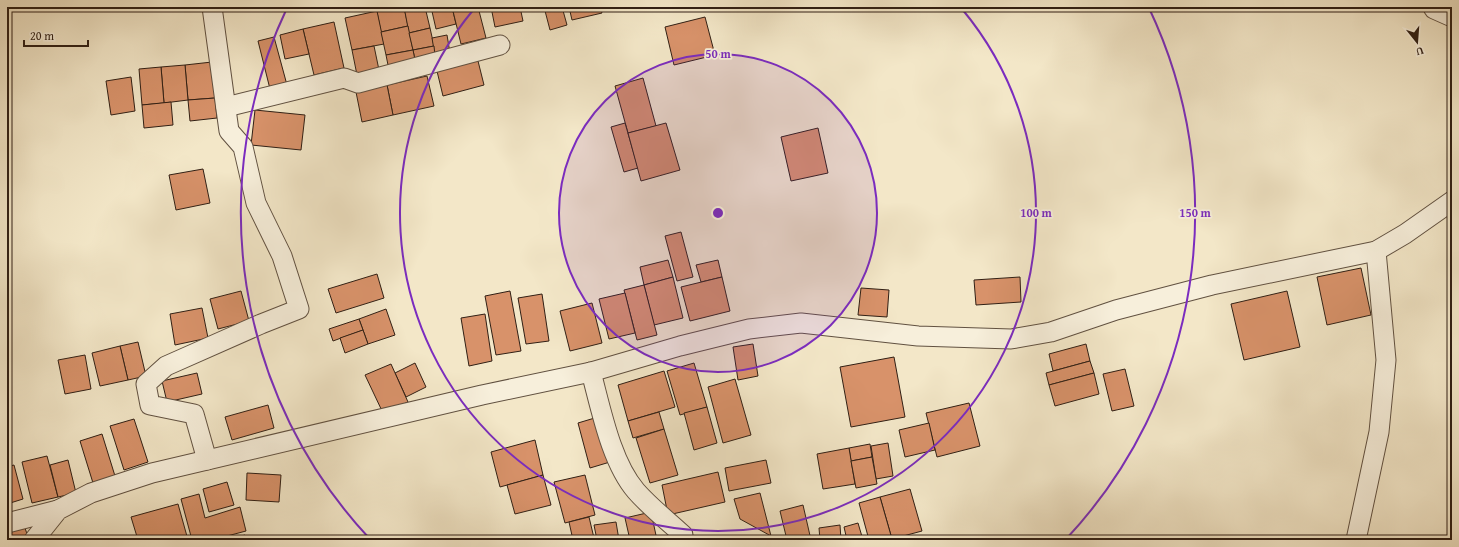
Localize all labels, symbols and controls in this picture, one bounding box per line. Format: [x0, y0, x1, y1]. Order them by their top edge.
scale bar [24, 22, 88, 48]
north arrow [1397, 22, 1437, 62]
text: 20 m [30, 27, 54, 44]
text: U [1413, 43, 1426, 60]
text: 50 m [705, 45, 731, 62]
text: 100 m [1020, 204, 1053, 221]
text: 150 m [1179, 204, 1212, 221]
centre of rings [711, 206, 725, 220]

